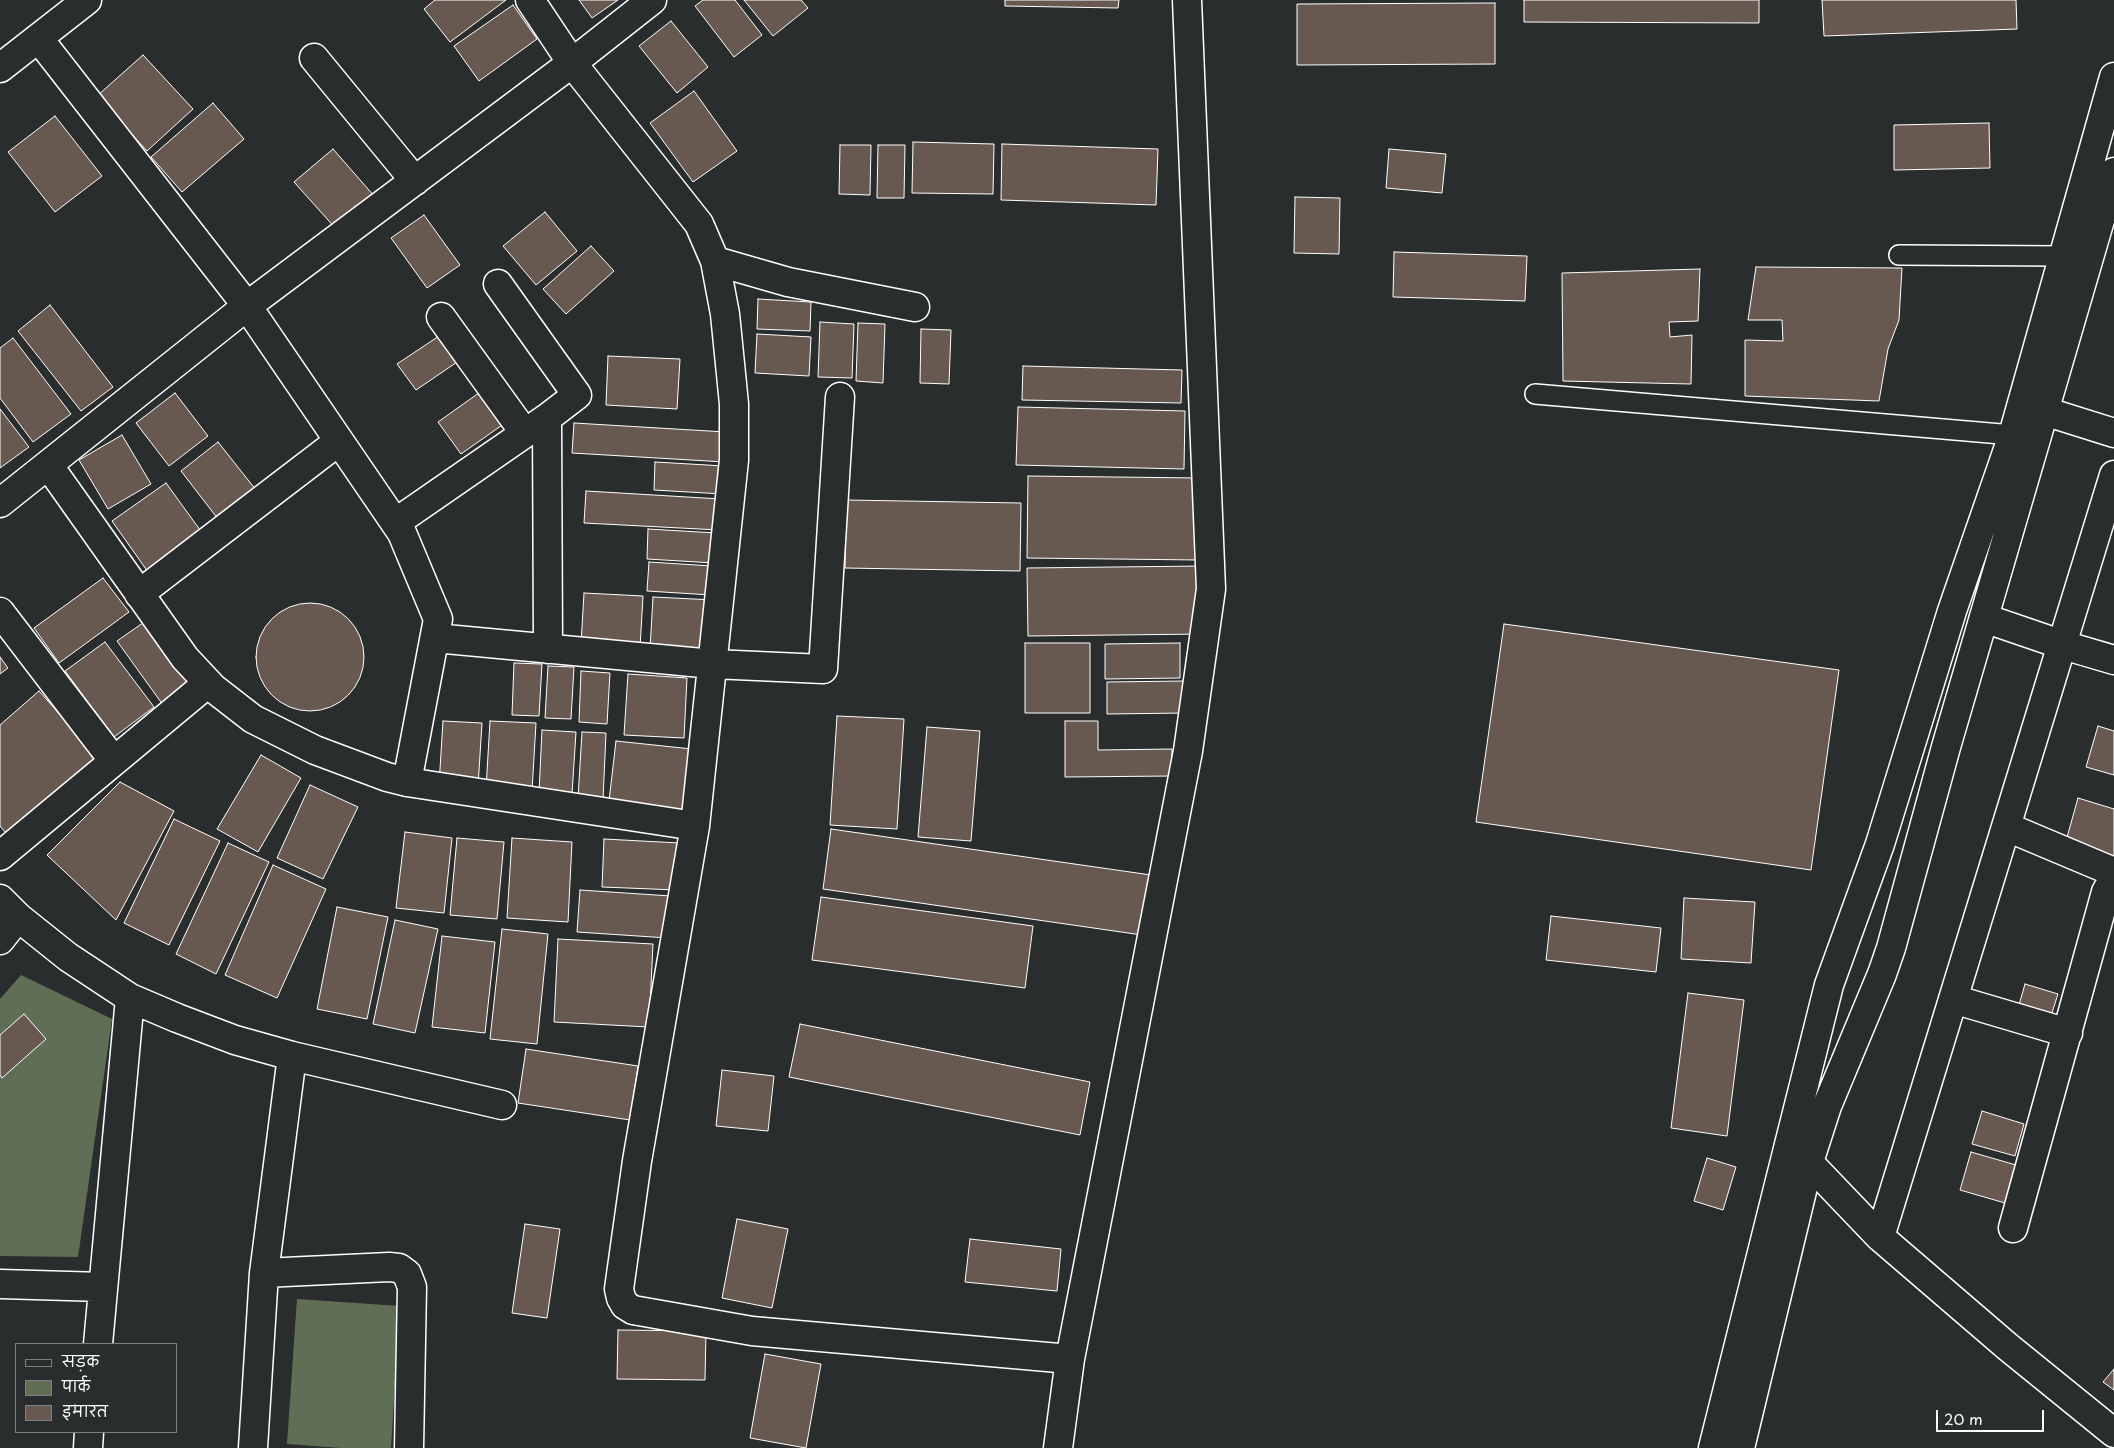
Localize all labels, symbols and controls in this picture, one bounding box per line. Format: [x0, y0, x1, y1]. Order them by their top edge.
legend [15, 1343, 178, 1433]
text: सड़क [62, 1349, 99, 1372]
text: पार्क [62, 1374, 90, 1397]
text: इमारत [62, 1399, 108, 1422]
scale bar [1939, 1400, 2046, 1432]
text: 20 m [1944, 1407, 1983, 1430]

